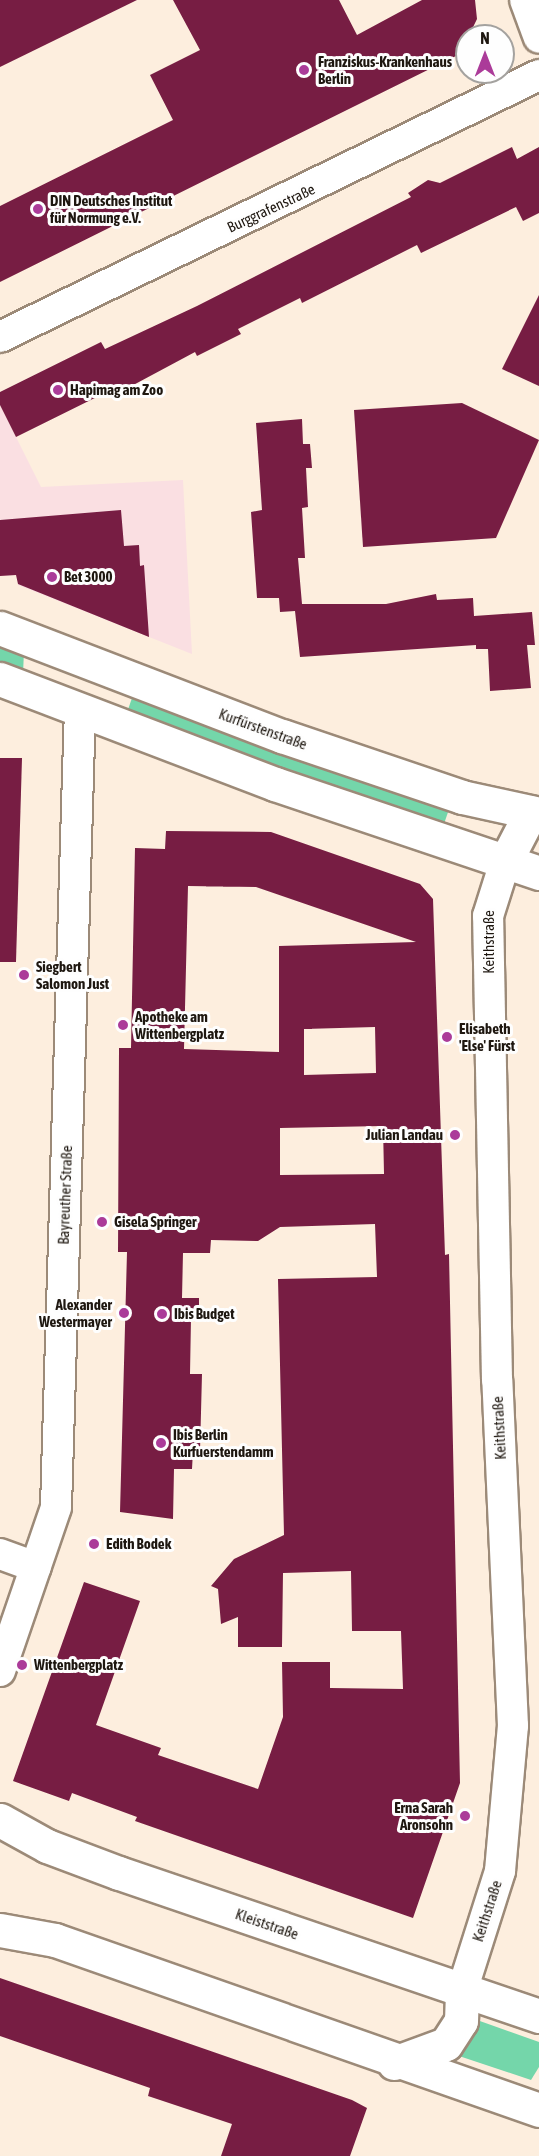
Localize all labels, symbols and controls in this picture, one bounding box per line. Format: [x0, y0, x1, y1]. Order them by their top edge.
north arrow [455, 24, 515, 84]
text: N [480, 29, 490, 47]
place label: Franziskus-Krankenhaus Berlin [318, 52, 452, 87]
marker: Franziskus-Krankenhaus Berlin [295, 61, 313, 79]
street label: Burggrafenstraße [224, 180, 318, 236]
place label: DIN Deutsches Institut für Normung e.V. [50, 191, 172, 226]
marker: DIN Deutsches Institut für Normung e.V. [31, 202, 45, 216]
place label: Hapimag am Zoo [70, 381, 163, 399]
marker: Hapimag am Zoo [51, 383, 65, 397]
place label: Bet 3000 [64, 568, 112, 586]
marker: Bet 3000 [45, 570, 59, 584]
street label: Kurfürstenstraße [216, 705, 310, 753]
street label: Keithstraße [480, 910, 498, 974]
place label: Siegbert Salomon Just [36, 957, 109, 992]
marker: Siegbert Salomon Just [17, 968, 31, 982]
place label: Apotheke am Wittenbergplatz [135, 1007, 224, 1042]
marker: Apotheke am Wittenbergplatz [116, 1018, 130, 1032]
place label: Elisabeth 'Else' Fürst [459, 1019, 515, 1054]
marker: Elisabeth 'Else' Fürst [440, 1030, 454, 1044]
place label: Julian Landau [366, 1126, 443, 1144]
marker: Julian Landau [448, 1128, 462, 1142]
street label: Bayreuther Straße [54, 1145, 76, 1245]
place label: Gisela Springer [114, 1213, 196, 1231]
marker: Gisela Springer [95, 1215, 109, 1229]
place label: Alexander Westermayer [39, 1295, 112, 1330]
place label: Ibis Budget [174, 1305, 234, 1323]
marker: Alexander Westermayer [117, 1306, 131, 1320]
marker: Ibis Budget [155, 1307, 169, 1321]
street label: Keithstraße [488, 1396, 510, 1460]
place label: Ibis Berlin Kurfuerstendamm [173, 1425, 274, 1460]
marker: Ibis Berlin Kurfuerstendamm [154, 1436, 168, 1450]
place label: Edith Bodek [106, 1535, 171, 1553]
marker: Edith Bodek [87, 1537, 101, 1551]
place label: Wittenbergplatz [34, 1656, 123, 1674]
marker: Wittenbergplatz [15, 1658, 29, 1672]
place label: Erna Sarah Aronsohn [394, 1798, 453, 1833]
marker: Erna Sarah Aronsohn [458, 1809, 472, 1823]
street label: Keithstraße [469, 1878, 505, 1944]
street label: Kleiststraße [233, 1905, 301, 1943]

